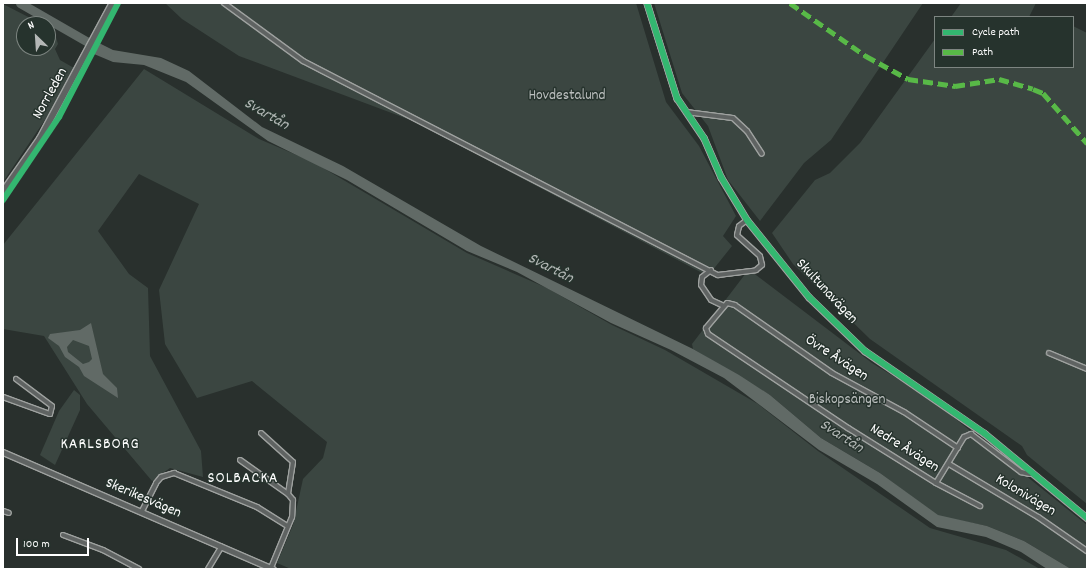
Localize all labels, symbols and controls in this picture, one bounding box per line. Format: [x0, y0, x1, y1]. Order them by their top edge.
north arrow [16, 16, 56, 56]
legend [934, 16, 1074, 68]
text: N [26, 18, 37, 34]
text: Cycle path [972, 24, 1020, 41]
text: Path [972, 44, 993, 61]
street label: Norrleden [30, 65, 72, 123]
park label: Hovdestalund [528, 88, 606, 106]
water label: Svartån [240, 95, 292, 135]
water label: Svartån [524, 249, 576, 289]
street label: Skultunavägen [791, 256, 861, 328]
street label: Övre Åvägen [801, 332, 871, 386]
park label: Biskopsängen [809, 392, 885, 410]
water label: Svartån [815, 416, 867, 458]
street label: Nedre Åvägen [866, 421, 942, 477]
district label: KARLSBORG [60, 435, 140, 455]
district label: SOLBACKA [207, 469, 279, 489]
street label: Kolonivägen [991, 471, 1059, 521]
street label: Skerikesvägen [102, 475, 184, 523]
scale bar [18, 530, 91, 556]
text: 100 m [23, 536, 50, 553]

